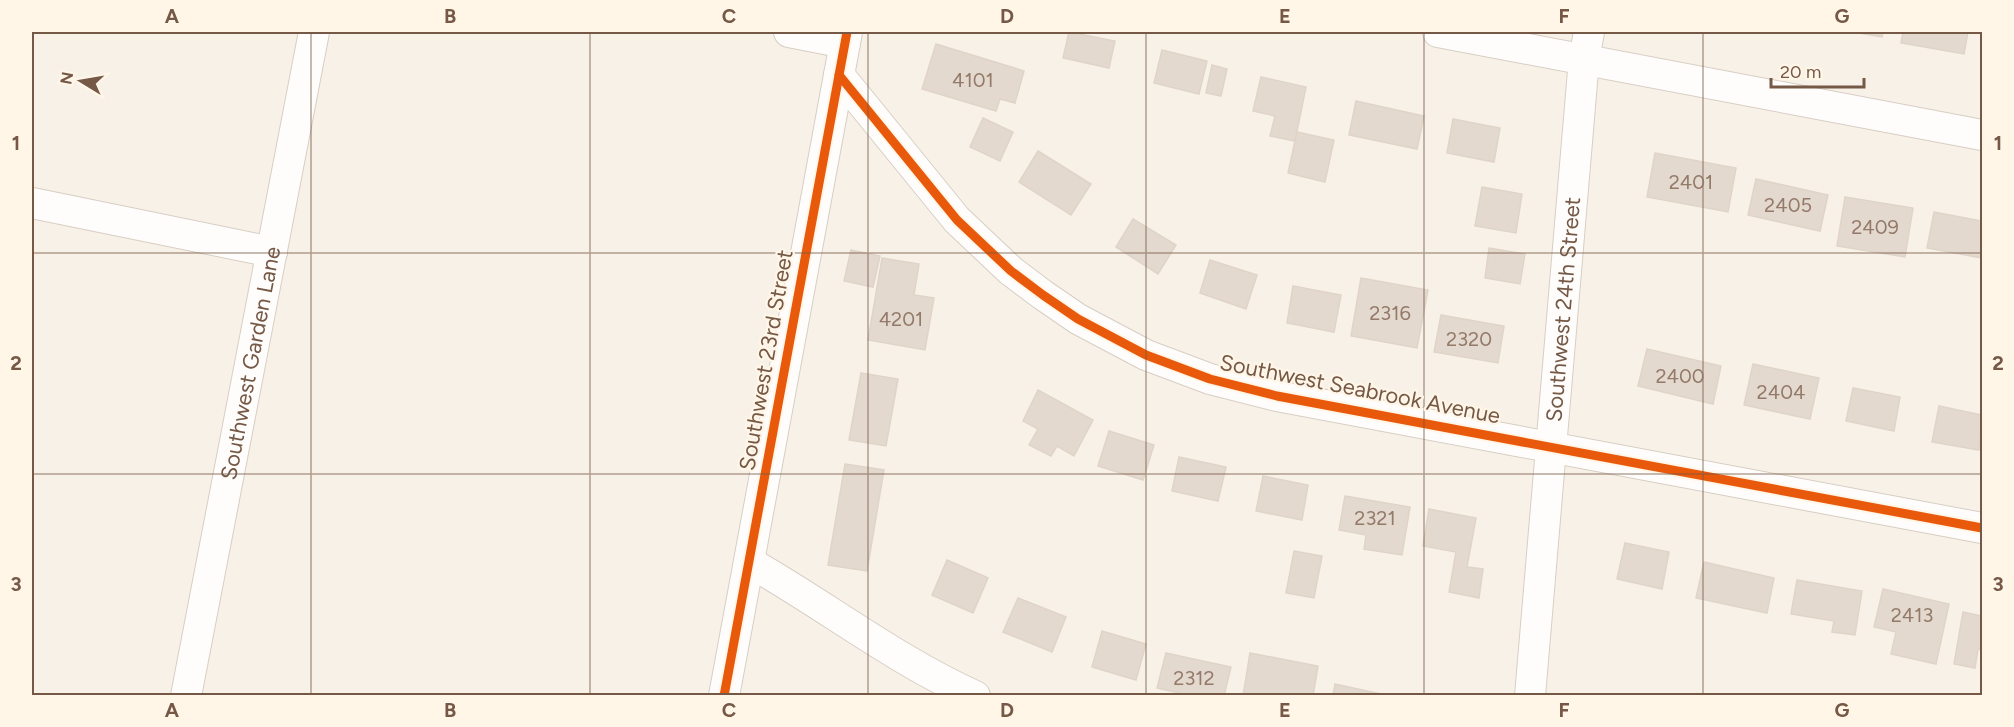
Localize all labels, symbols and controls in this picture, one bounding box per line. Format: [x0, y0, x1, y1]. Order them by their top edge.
text: A [165, 4, 180, 28]
text: B [444, 4, 456, 28]
text: C [722, 4, 736, 28]
text: D [1000, 4, 1014, 28]
text: E [1279, 4, 1291, 28]
text: F [1558, 4, 1570, 28]
text: G [1835, 4, 1850, 28]
north arrow [51, 51, 111, 111]
scale bar [1771, 51, 1864, 89]
text: 20 m [1780, 61, 1821, 83]
house number: 4101 [952, 68, 994, 92]
text: N [56, 70, 77, 86]
text: 1 [12, 131, 20, 155]
text: 1 [1994, 131, 2002, 155]
house number: 2401 [1669, 170, 1713, 194]
house number: 2405 [1764, 193, 1812, 217]
street label: Southwest 24th Street [1540, 196, 1586, 423]
house number: 2409 [1851, 215, 1899, 239]
street label: Southwest Garden Lane [214, 244, 286, 482]
street label: Southwest 23rd Street [733, 248, 799, 472]
house number: 2316 [1369, 301, 1411, 325]
house number: 4201 [879, 307, 923, 331]
house number: 2320 [1446, 327, 1492, 351]
street label: Southwest Seabrook Avenue [1218, 349, 1502, 429]
text: 2 [10, 351, 22, 375]
text: 2 [1992, 351, 2004, 375]
house number: 2400 [1655, 364, 1705, 388]
house number: 2404 [1757, 380, 1805, 404]
house number: 2321 [1354, 506, 1396, 530]
text: 3 [10, 572, 22, 596]
text: 3 [1992, 572, 2004, 596]
house number: 2413 [1891, 603, 1933, 627]
house number: 2312 [1173, 666, 1215, 690]
text: A [165, 698, 180, 722]
text: B [444, 698, 456, 722]
text: C [722, 698, 736, 722]
text: D [1000, 698, 1014, 722]
text: E [1279, 698, 1291, 722]
text: F [1558, 698, 1570, 722]
text: G [1835, 698, 1850, 722]

